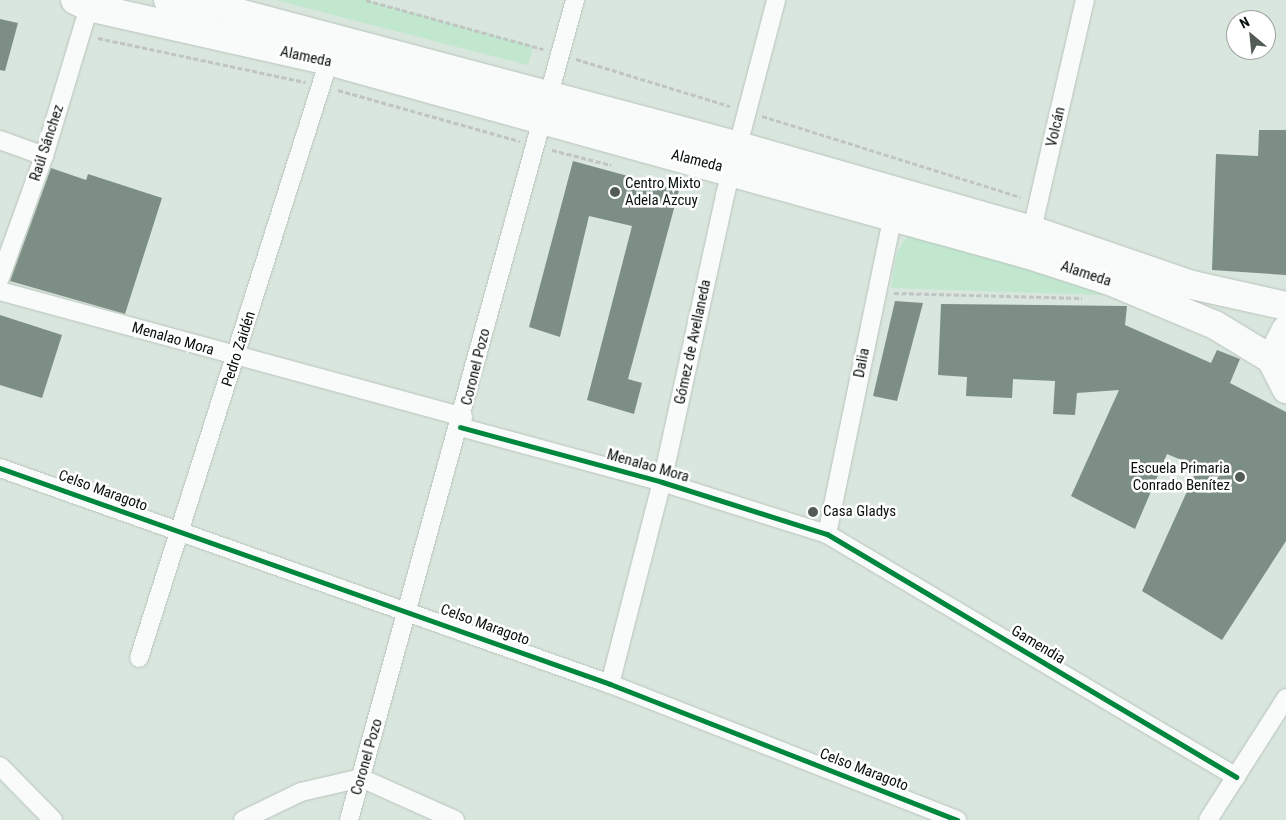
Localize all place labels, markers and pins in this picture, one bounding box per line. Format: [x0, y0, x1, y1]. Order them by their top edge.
place label: Centro Mixto Adela Azcuy [625, 174, 701, 209]
marker: Centro Mixto Adela Azcuy [609, 186, 621, 198]
place label: Escuela Primaria Conrado Benítez [1130, 459, 1230, 494]
marker: Escuela Primaria Conrado Benítez [1234, 471, 1246, 483]
place label: Casa Gladys [823, 503, 896, 521]
marker: Casa Gladys [807, 506, 819, 518]

